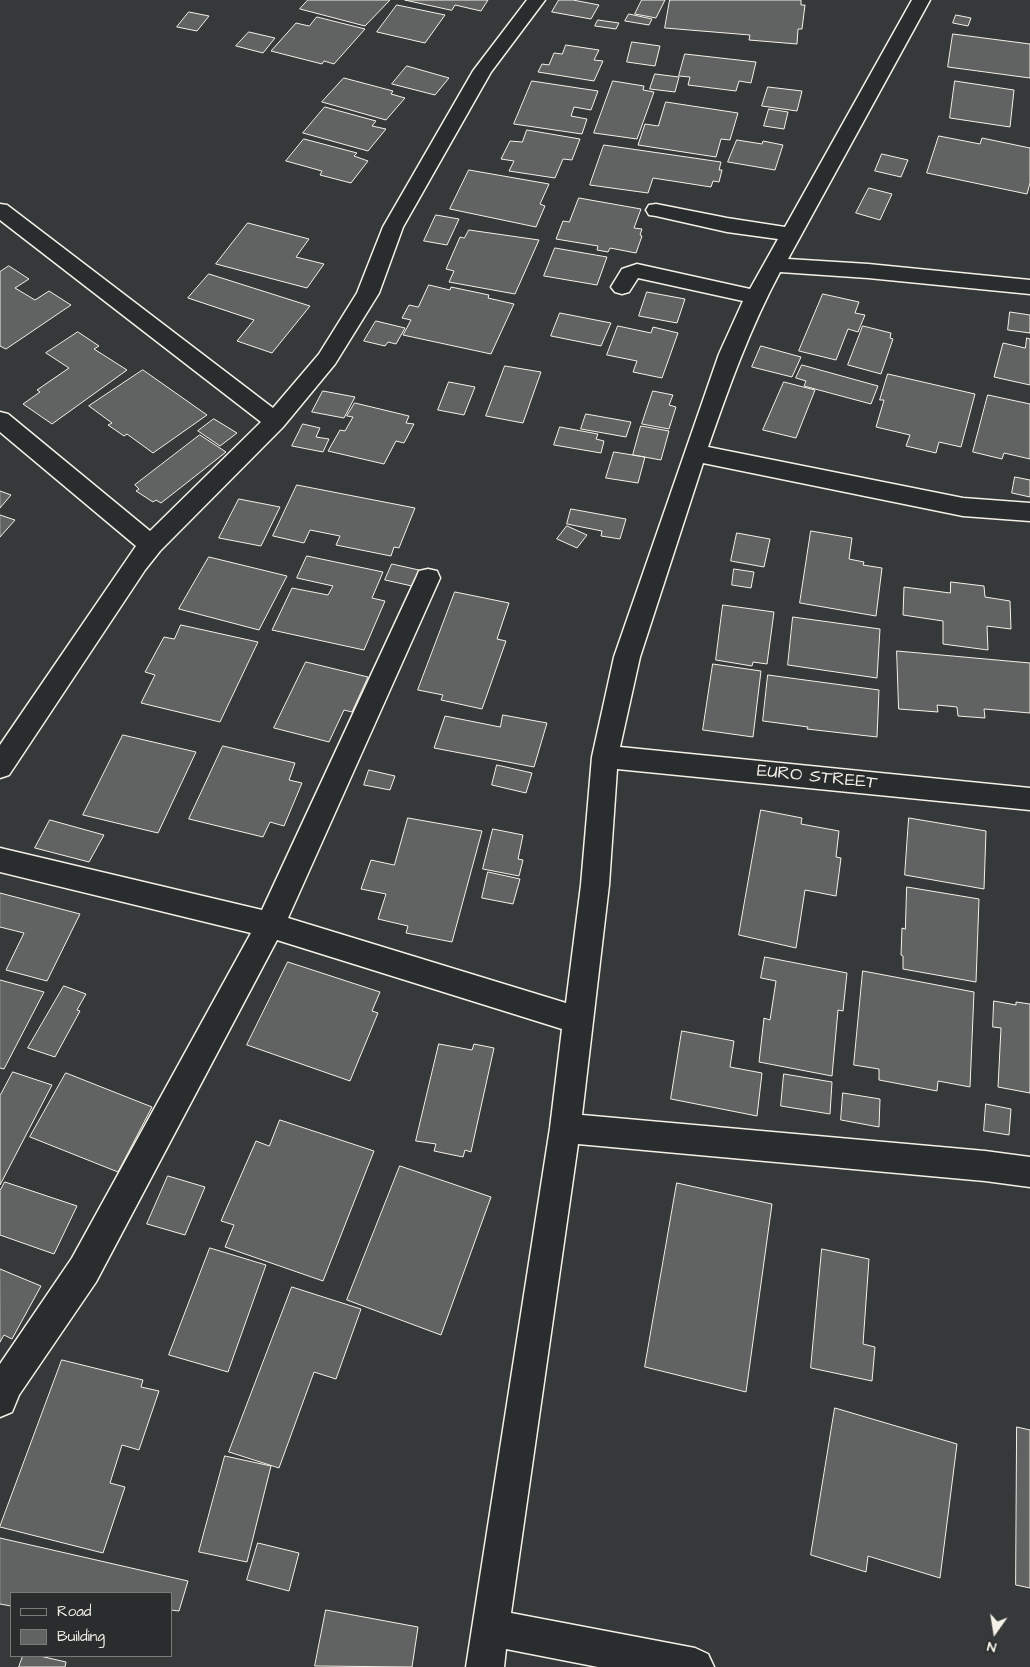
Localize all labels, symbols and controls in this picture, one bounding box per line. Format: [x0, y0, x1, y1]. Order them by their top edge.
street label: EURO STREET [756, 761, 878, 795]
legend [10, 1592, 172, 1657]
text: Road [57, 1601, 91, 1622]
north arrow [970, 1607, 1020, 1657]
text: Building [57, 1626, 105, 1647]
text: N [985, 1636, 998, 1657]

